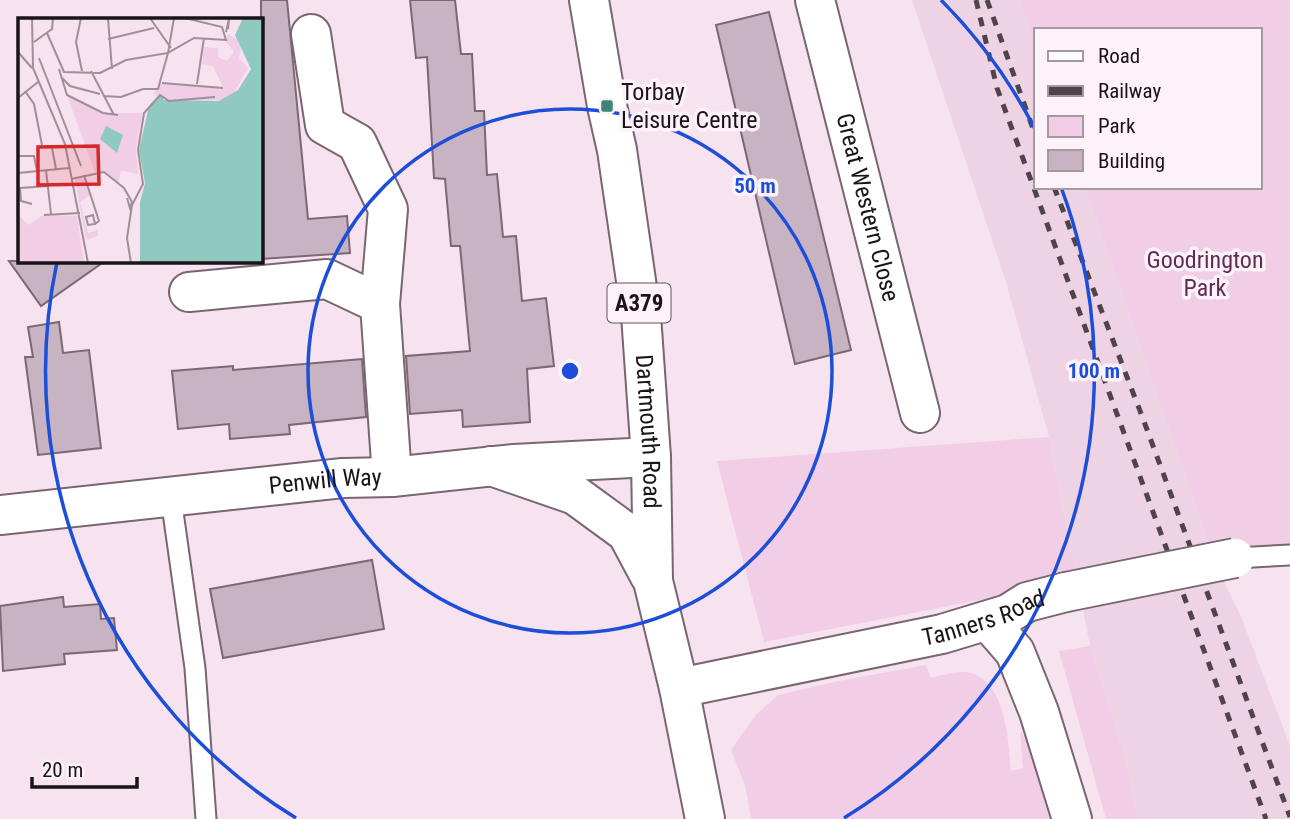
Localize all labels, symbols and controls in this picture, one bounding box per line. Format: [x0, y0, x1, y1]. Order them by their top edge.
inset map [18, 18, 262, 262]
legend [1034, 28, 1262, 189]
text: Road [1098, 44, 1140, 68]
place label: Torbay Leisure Centre [621, 78, 758, 134]
text: Railway [1098, 79, 1161, 103]
marker: Torbay Leisure Centre [599, 98, 615, 114]
street label: Great Western Close [830, 110, 905, 304]
text: Park [1098, 114, 1136, 138]
text: Building [1098, 149, 1165, 173]
text: 50 m [734, 174, 776, 198]
park label: Goodrington Park [1147, 246, 1264, 302]
road number: A379 [608, 284, 670, 322]
street label: Dartmouth Road [630, 353, 666, 509]
centre of rings [558, 359, 582, 383]
text: 100 m [1068, 359, 1120, 383]
street label: Penwill Way [267, 463, 382, 500]
street label: Tanners Road [920, 584, 1048, 652]
scale bar [32, 746, 136, 790]
text: 20 m [42, 758, 83, 782]

